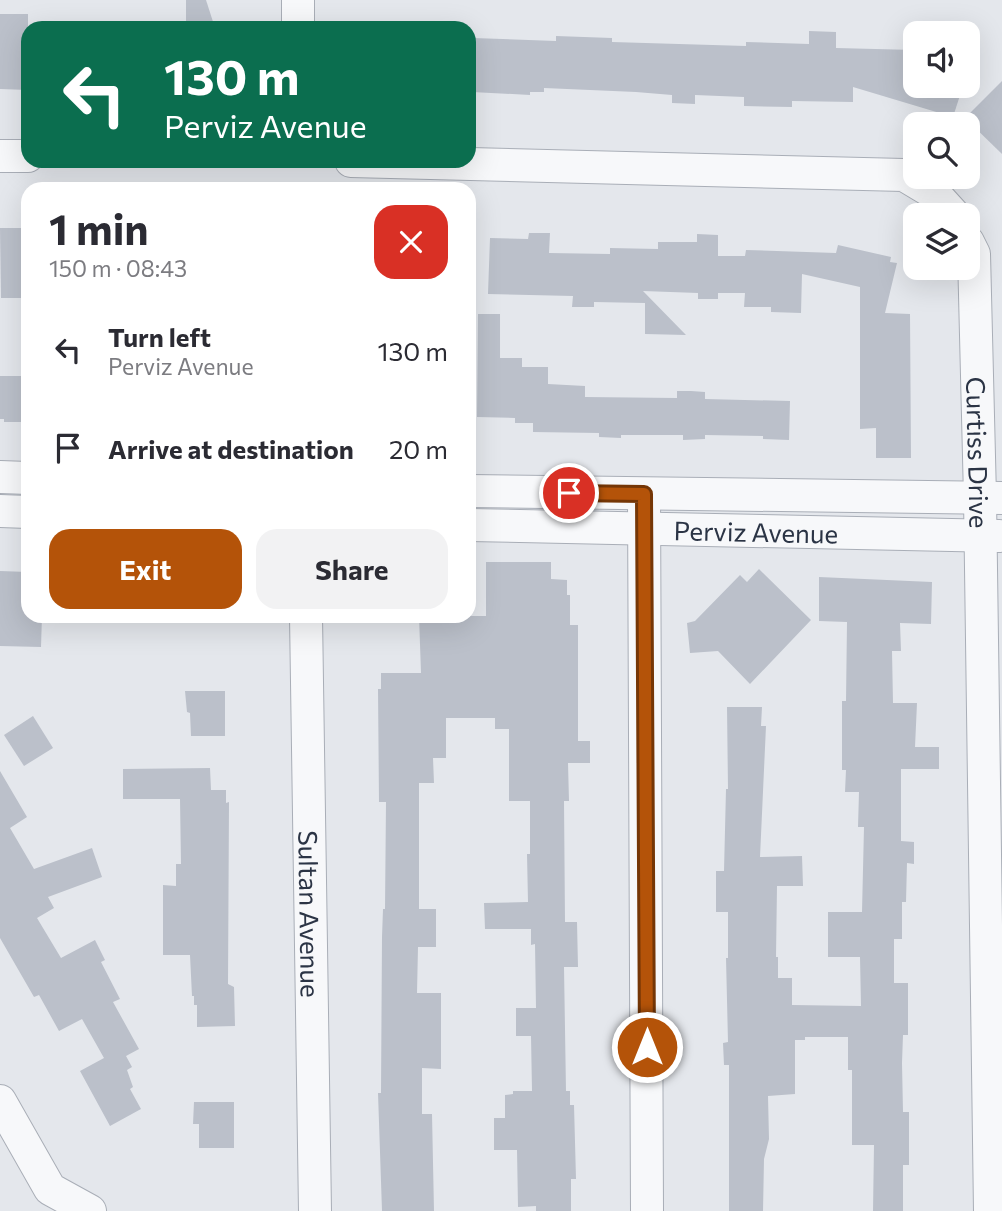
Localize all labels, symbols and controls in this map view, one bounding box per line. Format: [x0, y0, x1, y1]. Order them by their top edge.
map controls [903, 21, 980, 280]
button: sound [903, 21, 980, 98]
text: 130 m [164, 45, 299, 105]
icon: left [49, 49, 140, 140]
text: Perviz Avenue [164, 105, 367, 145]
button: search [903, 112, 980, 189]
text: 1 min [49, 202, 149, 254]
button: layers [903, 203, 980, 280]
button: close [374, 205, 448, 279]
text: 150 m · 08:43 [49, 254, 187, 282]
text: Turn left [108, 321, 211, 352]
icon: left [49, 331, 87, 369]
text: 130 m [377, 335, 448, 366]
text: Perviz Avenue [108, 352, 254, 380]
street label: Curtiss Drive [962, 376, 996, 529]
icon: arrive [49, 429, 87, 467]
text: Arrive at destination [108, 433, 354, 464]
text: 20 m [389, 433, 448, 464]
pin [539, 463, 599, 523]
icon: arrive [550, 474, 588, 512]
street label: Perviz Avenue [673, 514, 839, 548]
button: Exit [49, 529, 242, 609]
button: Share [256, 529, 448, 609]
street label: Sultan Avenue [294, 830, 327, 998]
position arrow [610, 1010, 684, 1084]

